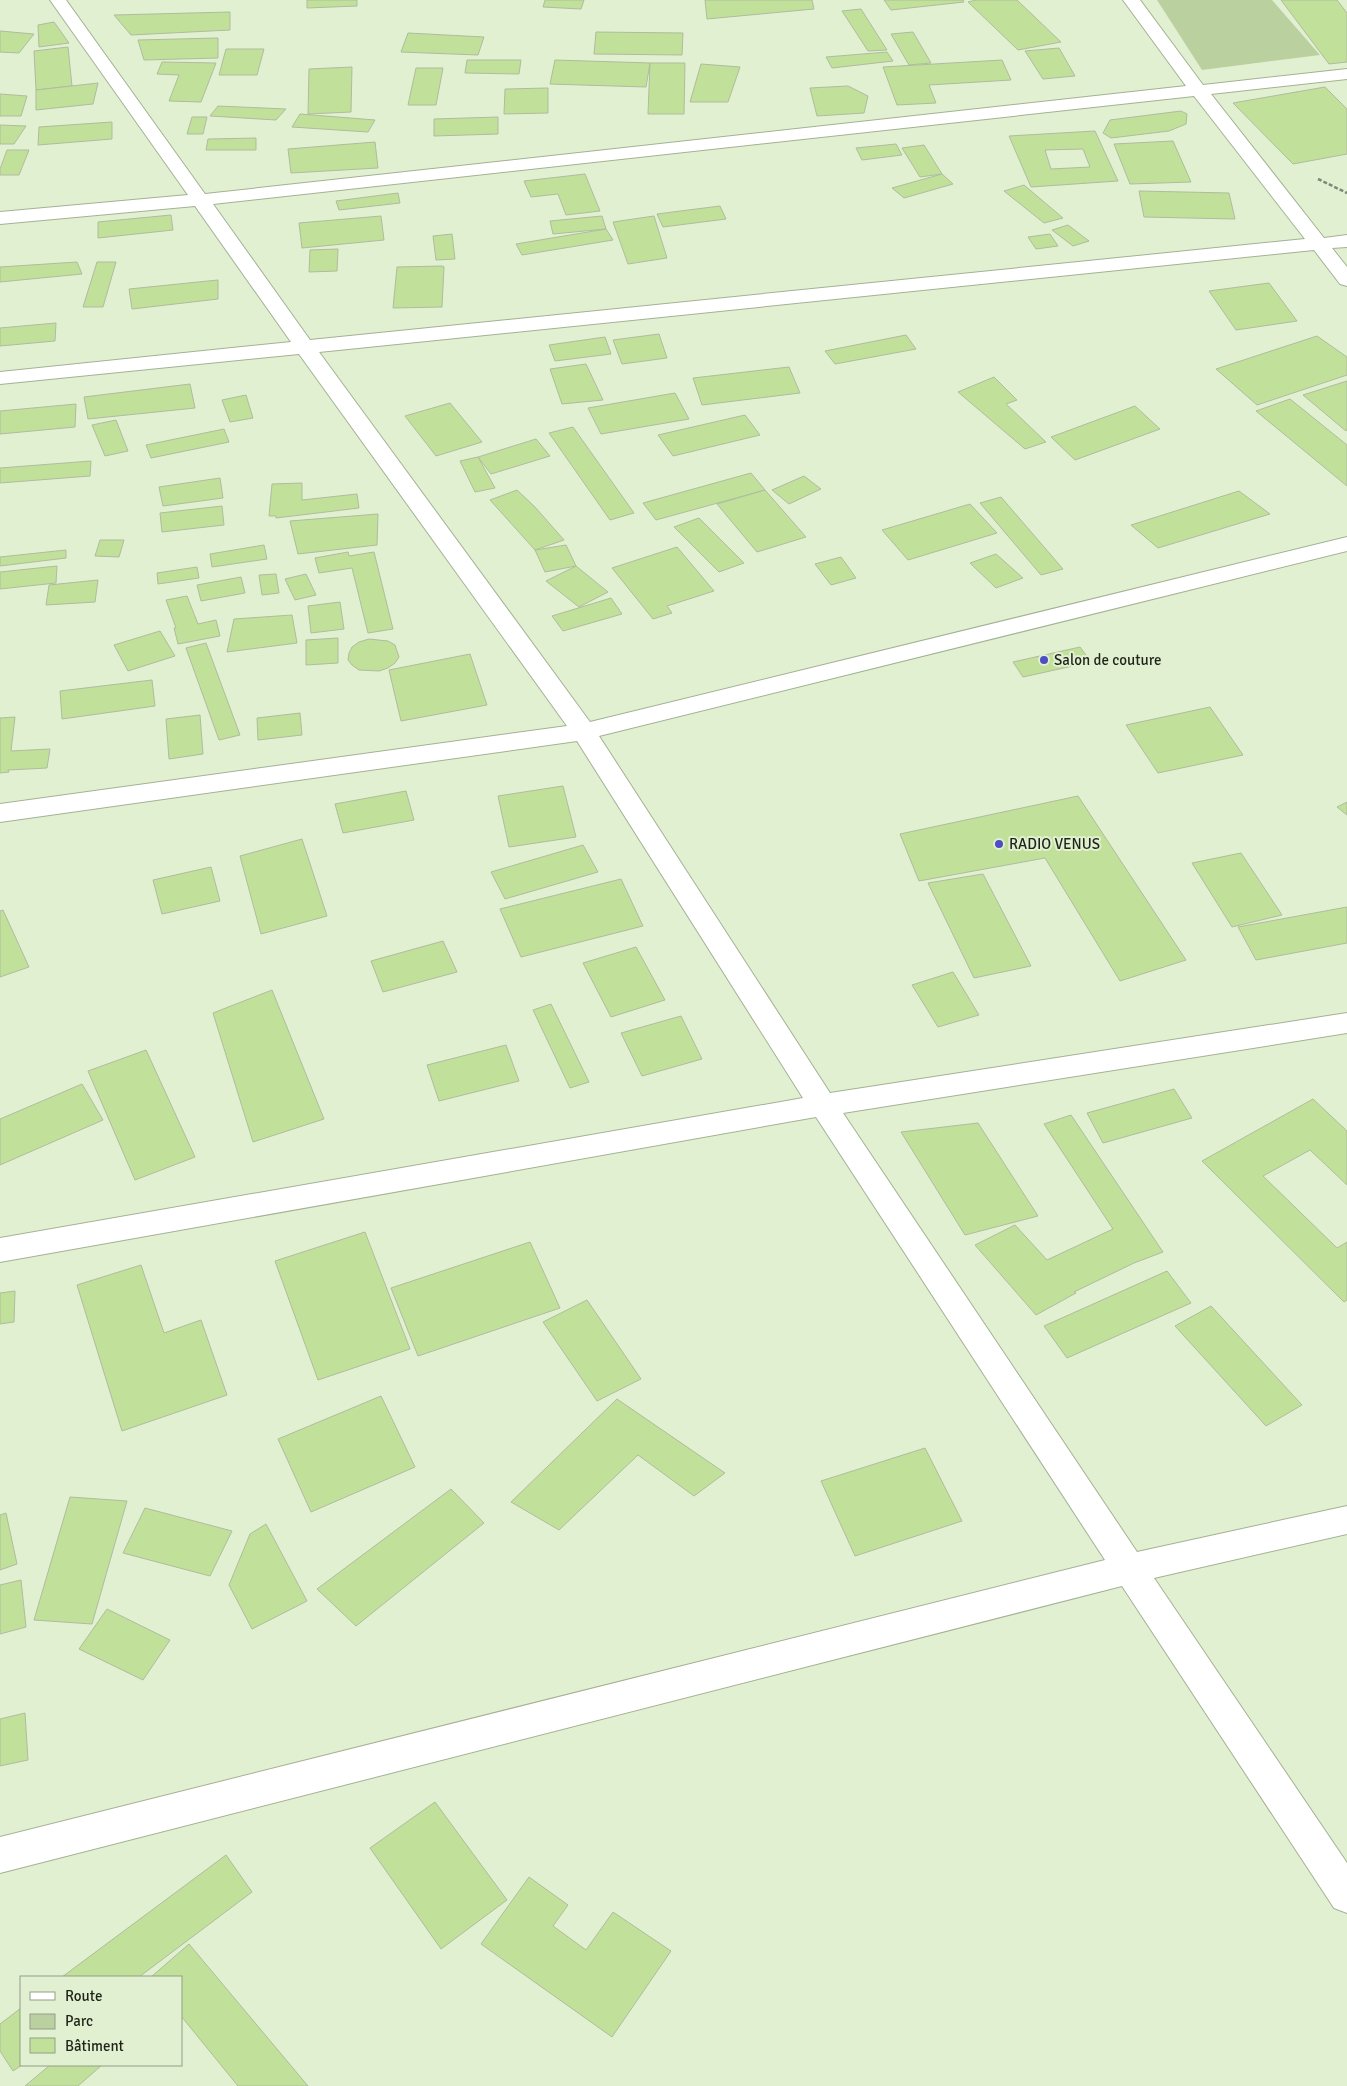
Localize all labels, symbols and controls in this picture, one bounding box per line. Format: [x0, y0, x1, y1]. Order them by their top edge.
place label: Salon de couture [1054, 651, 1161, 669]
marker: Salon de couture [1038, 654, 1050, 666]
place label: RADIO VENUS [1009, 835, 1100, 853]
marker: RADIO VENUS [993, 838, 1005, 850]
legend [20, 1976, 182, 2066]
text: Route [65, 1987, 102, 2005]
text: Parc [65, 2012, 93, 2030]
text: Bâtiment [65, 2037, 124, 2055]

